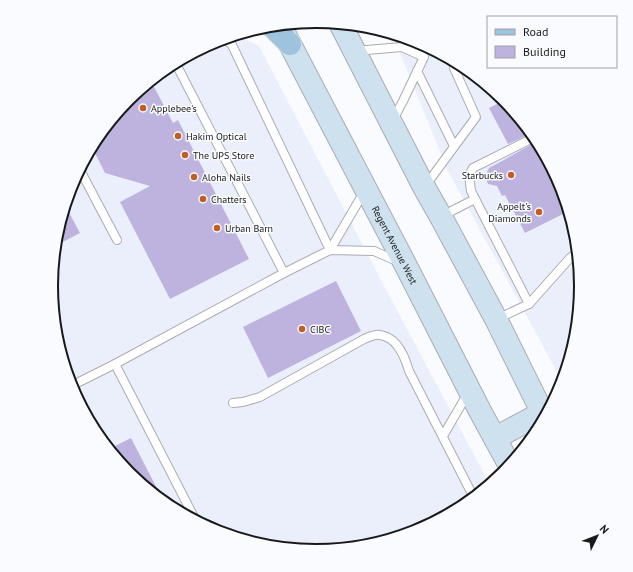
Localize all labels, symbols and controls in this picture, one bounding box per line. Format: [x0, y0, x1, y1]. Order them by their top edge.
legend [487, 16, 617, 68]
text: Road [523, 24, 548, 39]
text: Building [523, 44, 566, 59]
place label: Applebee's [151, 102, 197, 115]
marker: Applebee's [138, 103, 148, 113]
place label: Hakim Optical [186, 130, 247, 143]
marker: Hakim Optical [173, 131, 183, 141]
place label: The UPS Store [193, 149, 254, 162]
marker: The UPS Store [180, 150, 190, 160]
place label: Starbucks [462, 169, 503, 182]
marker: Starbucks [506, 170, 516, 180]
place label: Aloha Nails [202, 171, 251, 184]
marker: Aloha Nails [189, 172, 199, 182]
place label: Chatters [211, 193, 247, 206]
marker: Chatters [198, 194, 208, 204]
place label: Appelt's Diamonds [488, 200, 531, 225]
street label: Regent Avenue West [369, 204, 421, 287]
marker: Appelt's Diamonds [534, 207, 544, 217]
place label: Urban Barn [225, 222, 273, 235]
marker: Urban Barn [212, 223, 222, 233]
place label: CIBC [310, 323, 330, 336]
marker: CIBC [297, 324, 307, 334]
north arrow [577, 516, 617, 556]
text: N [597, 522, 612, 537]

